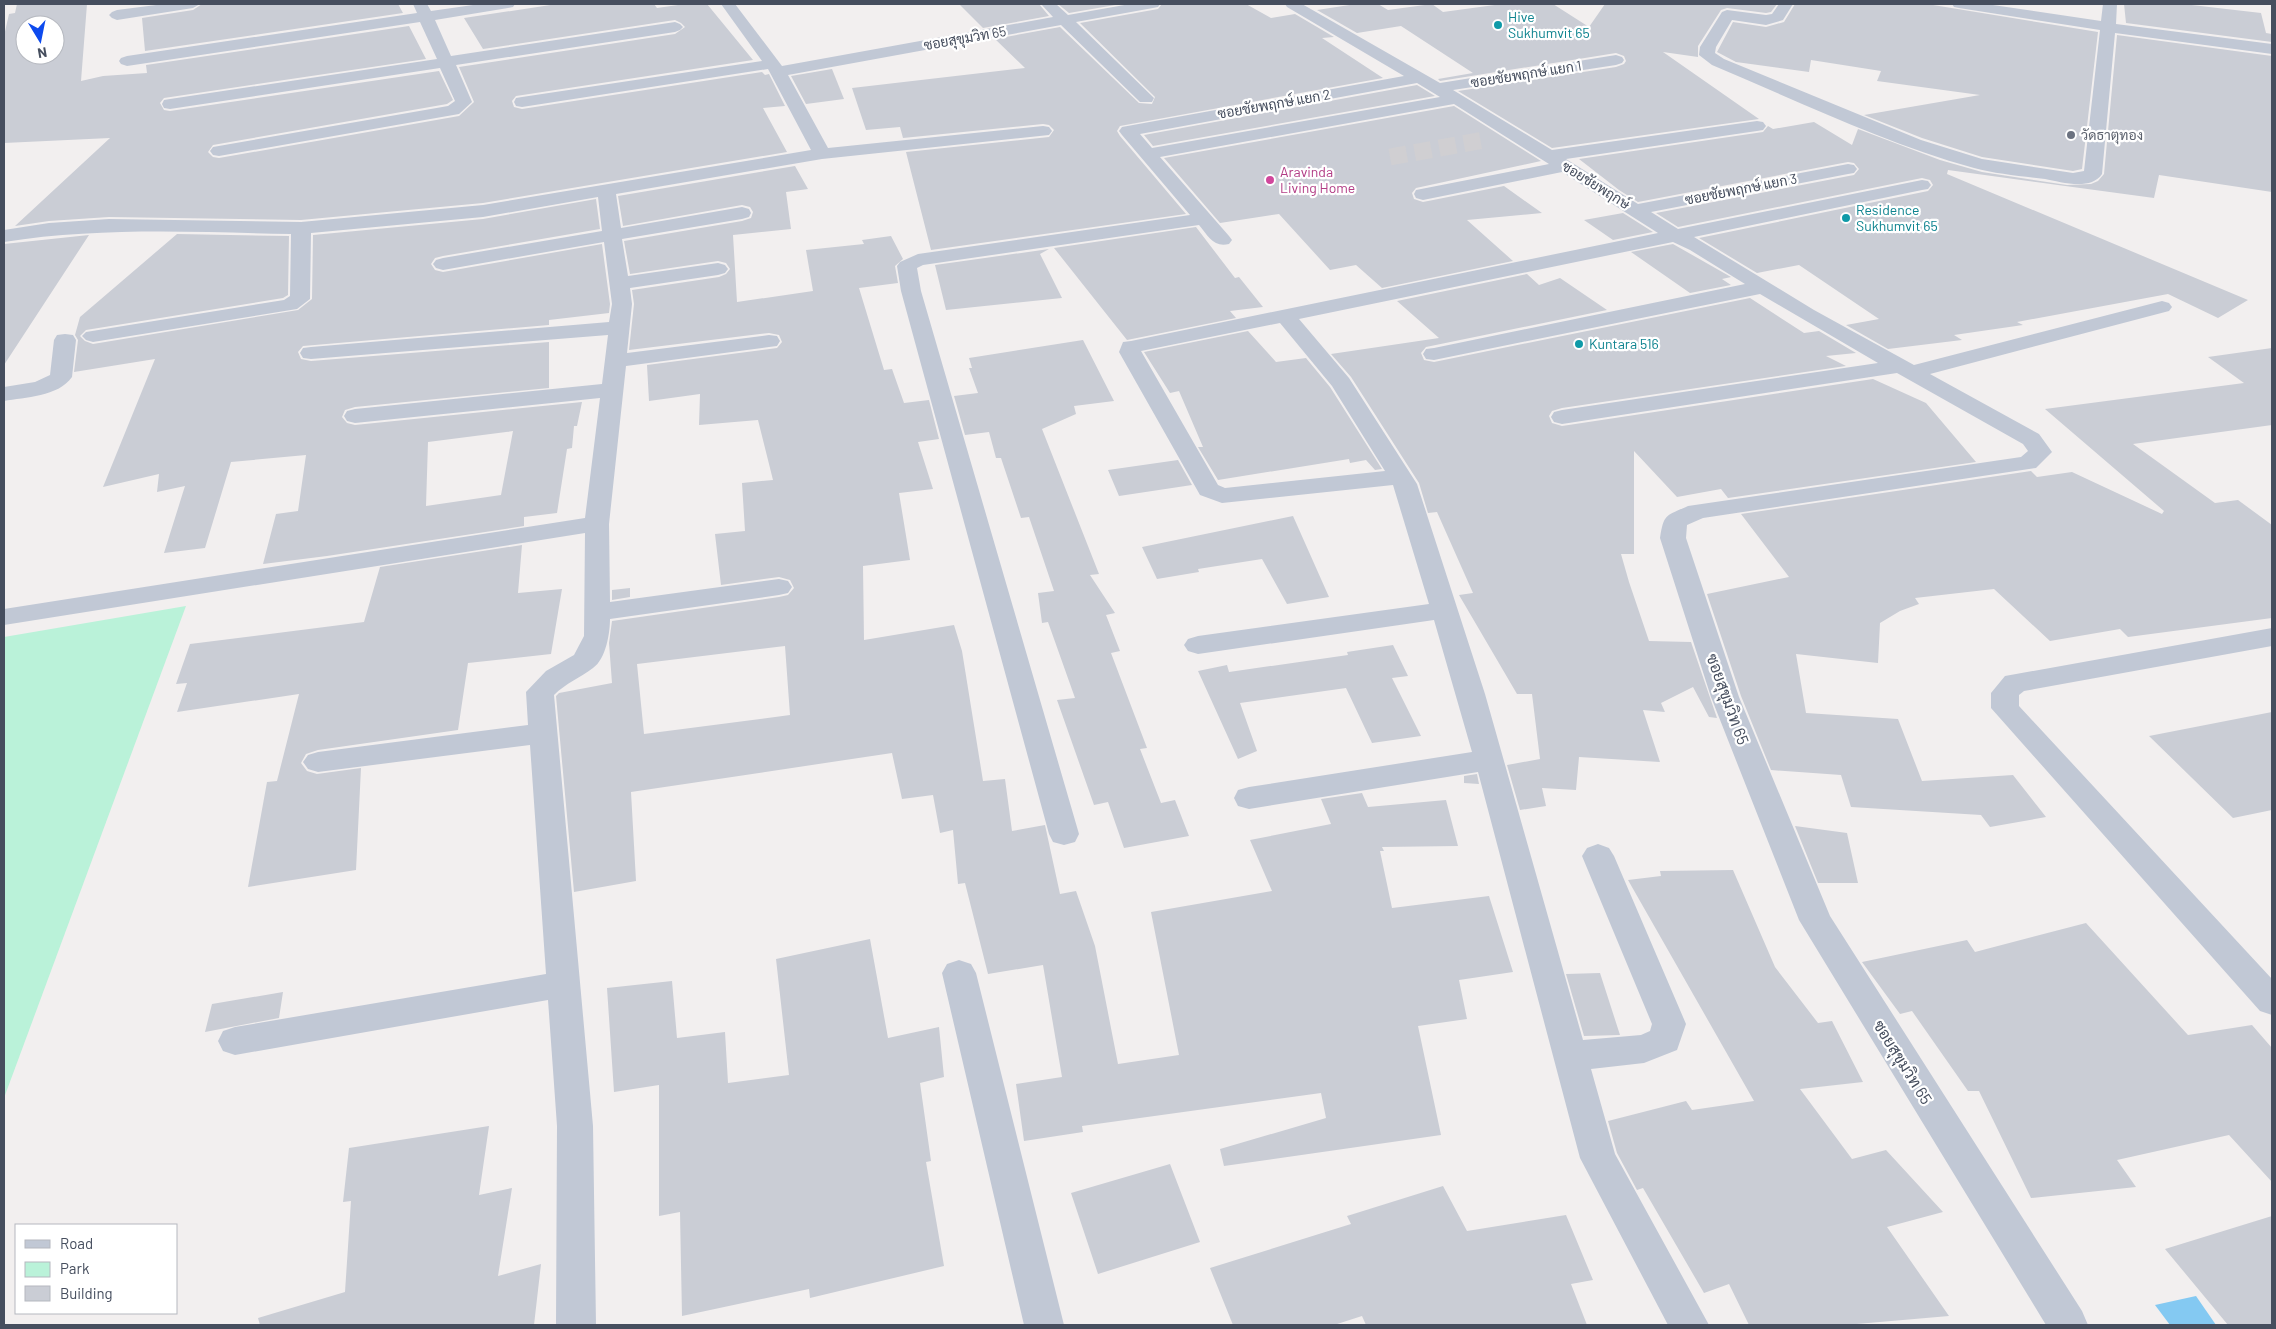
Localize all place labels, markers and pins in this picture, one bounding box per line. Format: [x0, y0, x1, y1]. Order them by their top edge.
place label: Hive Sukhumvit 65 [1508, 8, 1590, 41]
marker: Hive Sukhumvit 65 [1492, 19, 1504, 31]
place label: วัดธาตุทอง [2081, 126, 2143, 145]
marker: วัดธาตุทอง [2065, 129, 2077, 141]
place label: Aravinda Living Home [1280, 163, 1355, 196]
marker: Aravinda Living Home [1264, 174, 1276, 186]
place label: Residence Sukhumvit 65 [1856, 201, 1938, 234]
marker: Residence Sukhumvit 65 [1840, 212, 1852, 224]
place label: Kuntara 516 [1589, 335, 1659, 352]
marker: Kuntara 516 [1573, 338, 1585, 350]

